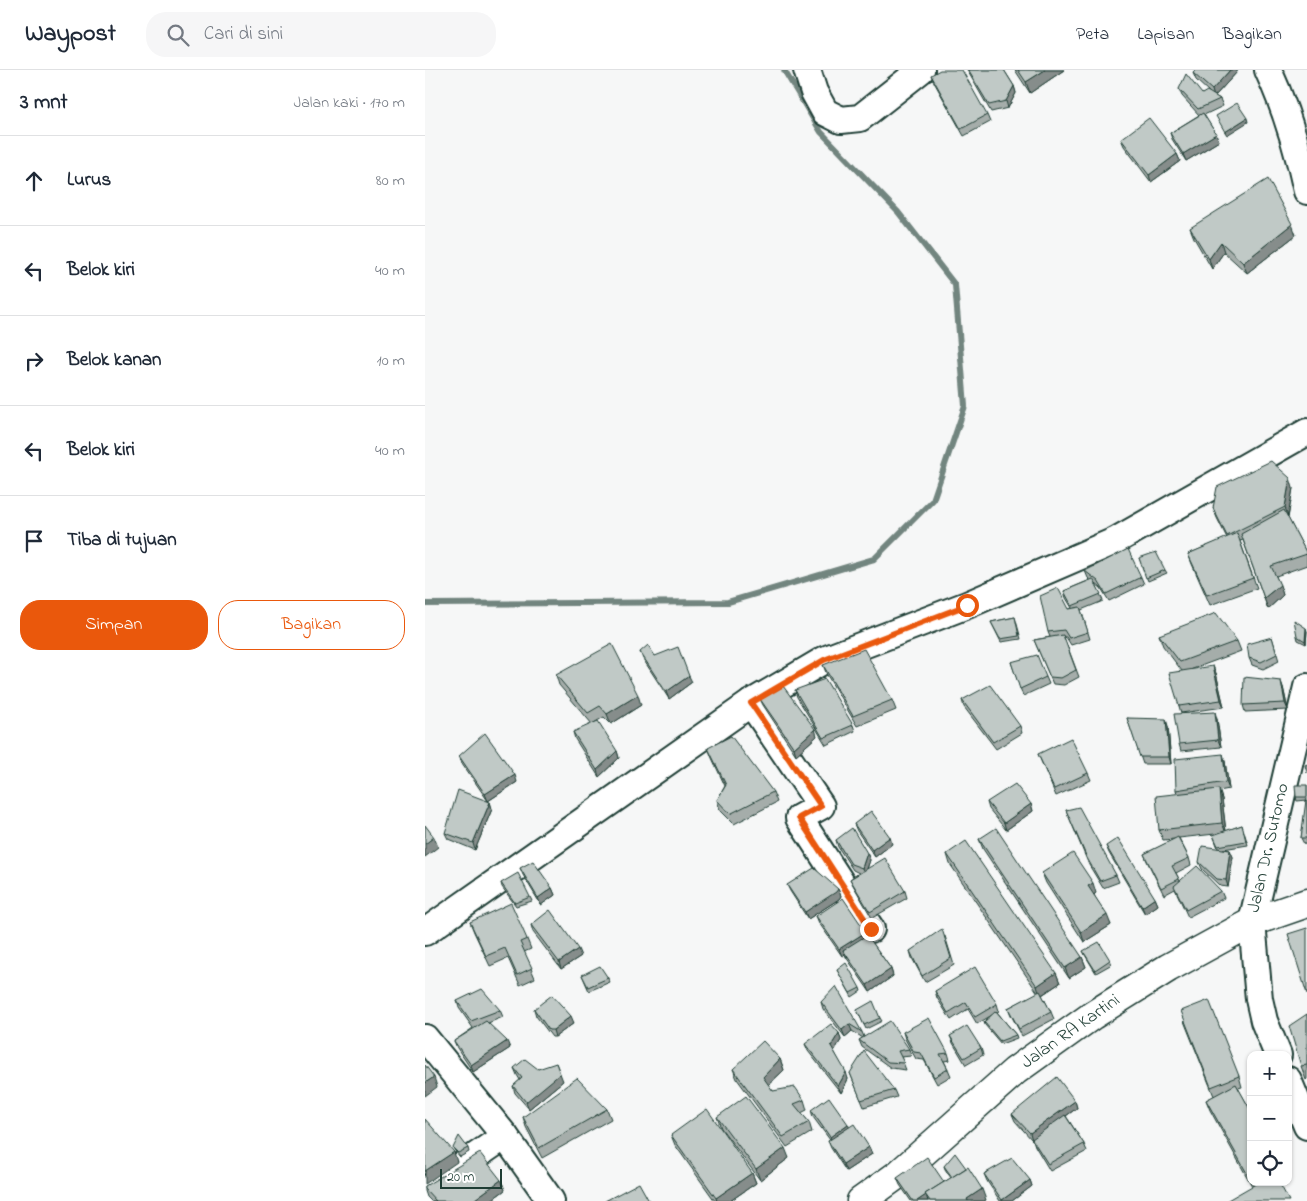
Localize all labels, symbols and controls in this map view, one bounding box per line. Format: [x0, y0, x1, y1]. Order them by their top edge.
search box [146, 12, 496, 57]
text: Waypost [25, 17, 116, 52]
icon: search [164, 21, 192, 49]
text: Cari di sini [204, 21, 283, 48]
text: Peta [1076, 22, 1109, 48]
text: Lapisan [1137, 22, 1194, 48]
text: Bagikan [1222, 22, 1282, 48]
text: 3 mnt [20, 88, 68, 118]
text: Jalan kaki · 170 m [293, 91, 405, 115]
icon: ahead [20, 167, 48, 195]
text: Lurus [67, 167, 111, 194]
text: 80 m [376, 169, 405, 193]
icon: left [20, 257, 48, 285]
text: Belok kiri [67, 257, 135, 284]
text: 40 m [375, 259, 405, 283]
icon: right [20, 347, 48, 375]
text: Belok kanan [67, 347, 161, 374]
text: 10 m [377, 349, 405, 373]
icon: left [20, 437, 48, 465]
text: Belok kiri [67, 437, 135, 464]
text: 40 m [375, 439, 405, 463]
icon: arrive [20, 527, 48, 555]
text: Tiba di tujuan [67, 527, 177, 554]
route start [956, 594, 979, 617]
button: Simpan [20, 600, 208, 650]
button: Bagikan [218, 600, 405, 650]
street label: Jalan Dr. Sutomo [1241, 781, 1297, 915]
route end [860, 918, 883, 941]
street label: Jalan RA Kartini [1016, 988, 1126, 1076]
map controls [1247, 1051, 1292, 1186]
button: + [1247, 1051, 1292, 1096]
button: − [1247, 1096, 1292, 1141]
button: locate [1247, 1141, 1292, 1186]
scale bar [440, 1166, 503, 1189]
text: 20 m [447, 1167, 474, 1188]

